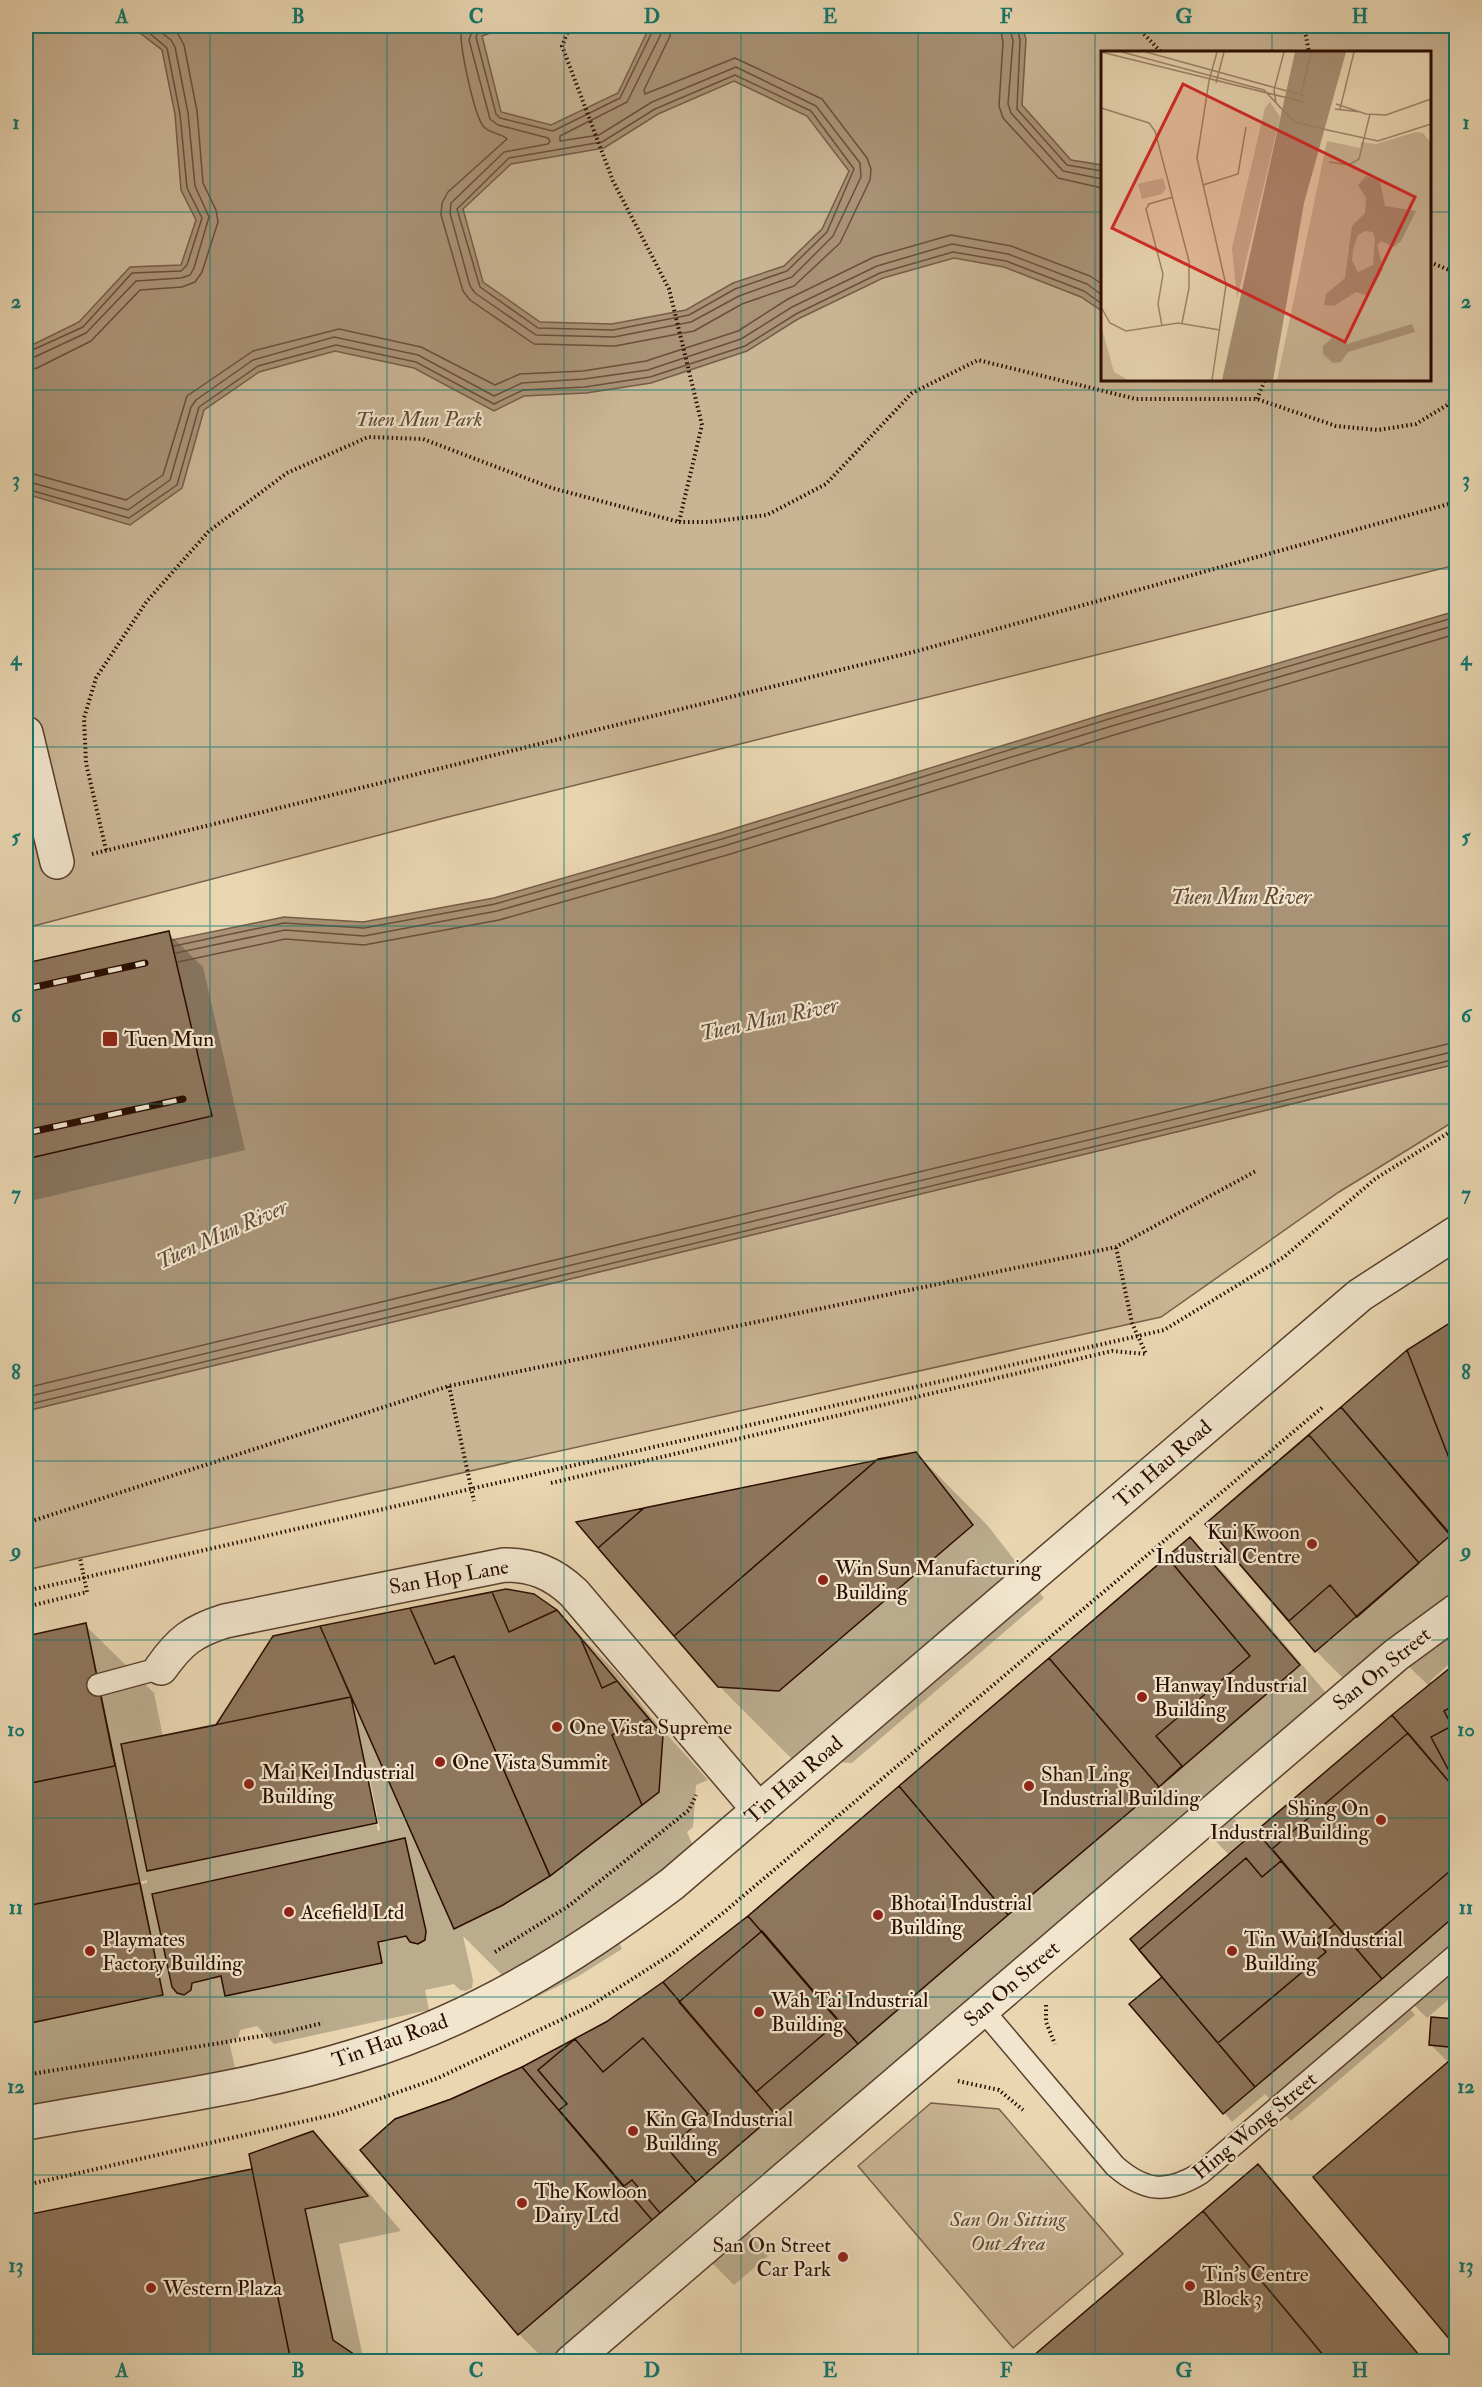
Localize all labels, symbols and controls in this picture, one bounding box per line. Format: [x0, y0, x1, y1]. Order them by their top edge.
text: A [115, 4, 129, 29]
text: B [291, 4, 305, 29]
text: C [469, 4, 483, 29]
text: D [644, 4, 660, 29]
text: E [823, 4, 838, 29]
text: F [1000, 4, 1013, 29]
text: G [1176, 4, 1193, 29]
text: H [1352, 4, 1368, 29]
inset map [1101, 51, 1431, 381]
text: 1 [12, 110, 20, 135]
text: 1 [1462, 110, 1470, 135]
text: 2 [11, 289, 21, 314]
text: 2 [1461, 289, 1471, 314]
park label: Tuen Mun Park [355, 406, 483, 433]
text: 3 [12, 467, 20, 492]
text: 3 [1462, 467, 1470, 492]
text: 4 [10, 646, 23, 671]
text: 4 [1460, 646, 1473, 671]
text: 5 [12, 824, 22, 849]
text: 5 [1462, 824, 1472, 849]
water label: Tuen Mun River [1171, 883, 1313, 911]
water label: Tuen Mun River [697, 990, 842, 1047]
text: 6 [11, 1003, 23, 1028]
text: 6 [1461, 1003, 1473, 1028]
place label: Tuen Mun [124, 1026, 214, 1053]
marker: Tuen Mun [101, 1030, 119, 1048]
text: 7 [11, 1181, 21, 1206]
text: 7 [1461, 1181, 1471, 1206]
water label: Tuen Mun River [152, 1192, 294, 1275]
text: 8 [11, 1360, 21, 1385]
text: 8 [1461, 1360, 1471, 1385]
street label: Tin Hau Road [1108, 1414, 1218, 1514]
place label: Kui Kwoon Industrial Centre [1155, 1519, 1300, 1570]
marker: Kui Kwoon Industrial Centre [1305, 1537, 1319, 1551]
text: 9 [9, 1538, 21, 1563]
text: 9 [1459, 1538, 1471, 1563]
street label: San Hop Lane [387, 1553, 511, 1601]
place label: Win Sun Manufacturing Building [834, 1555, 1042, 1606]
marker: Win Sun Manufacturing Building [816, 1573, 830, 1587]
street label: San On Street [1327, 1621, 1437, 1717]
place label: Hanway Industrial Building [1154, 1672, 1308, 1723]
marker: Hanway Industrial Building [1135, 1690, 1149, 1704]
place label: One Vista Supreme [569, 1714, 732, 1741]
text: 10 [7, 1717, 25, 1742]
text: 10 [1457, 1717, 1475, 1742]
marker: One Vista Supreme [550, 1720, 564, 1734]
street label: Tin Hau Road [739, 1730, 849, 1830]
place label: One Vista Summit [452, 1749, 608, 1776]
marker: One Vista Summit [433, 1755, 447, 1769]
place label: Mai Kei Industrial Building [261, 1759, 416, 1810]
place label: Shan Ling Industrial Building [1041, 1761, 1201, 1812]
marker: Mai Kei Industrial Building [242, 1777, 256, 1791]
marker: Shan Ling Industrial Building [1022, 1779, 1036, 1793]
place label: Shing On Industrial Building [1210, 1795, 1370, 1846]
marker: Shing On Industrial Building [1374, 1813, 1388, 1827]
place label: Bhotai Industrial Building [890, 1890, 1033, 1941]
text: 11 [9, 1895, 23, 1920]
text: 11 [1459, 1895, 1473, 1920]
place label: Acefield Ltd [300, 1899, 405, 1926]
marker: Acefield Ltd [282, 1905, 296, 1919]
marker: Bhotai Industrial Building [871, 1908, 885, 1922]
place label: Playmates Factory Building [102, 1926, 243, 1977]
place label: Tin Wui Industrial Building [1244, 1926, 1403, 1977]
street label: San On Street [958, 1935, 1066, 2033]
marker: Playmates Factory Building [83, 1944, 97, 1958]
marker: Tin Wui Industrial Building [1225, 1944, 1239, 1958]
place label: Wah Tai Industrial Building [770, 1987, 929, 2038]
marker: Wah Tai Industrial Building [752, 2005, 766, 2019]
street label: Tin Hau Road [328, 2007, 452, 2074]
street label: Hing Wong Street [1187, 2066, 1323, 2186]
text: 12 [7, 2074, 25, 2099]
text: 12 [1457, 2074, 1475, 2099]
place label: Kin Ga Industrial Building [645, 2106, 794, 2157]
marker: Kin Ga Industrial Building [626, 2124, 640, 2138]
place label: The Kowloon Dairy Ltd [534, 2178, 647, 2229]
marker: The Kowloon Dairy Ltd [515, 2196, 529, 2210]
park label: San On Sitting Out Area [949, 2206, 1067, 2257]
place label: San On Street Car Park [712, 2232, 831, 2283]
marker: San On Street Car Park [836, 2250, 850, 2264]
text: 13 [9, 2253, 23, 2278]
text: 13 [1459, 2253, 1473, 2278]
place label: Tin's Centre Block 3 [1202, 2261, 1309, 2312]
place label: Western Plaza [162, 2275, 283, 2302]
marker: Tin's Centre Block 3 [1183, 2279, 1197, 2293]
marker: Western Plaza [144, 2281, 158, 2295]
text: A [115, 2358, 129, 2383]
text: B [291, 2358, 305, 2383]
text: C [469, 2358, 483, 2383]
text: D [644, 2358, 660, 2383]
text: E [823, 2358, 838, 2383]
text: F [1000, 2358, 1013, 2383]
text: G [1176, 2358, 1193, 2383]
text: H [1352, 2358, 1368, 2383]

